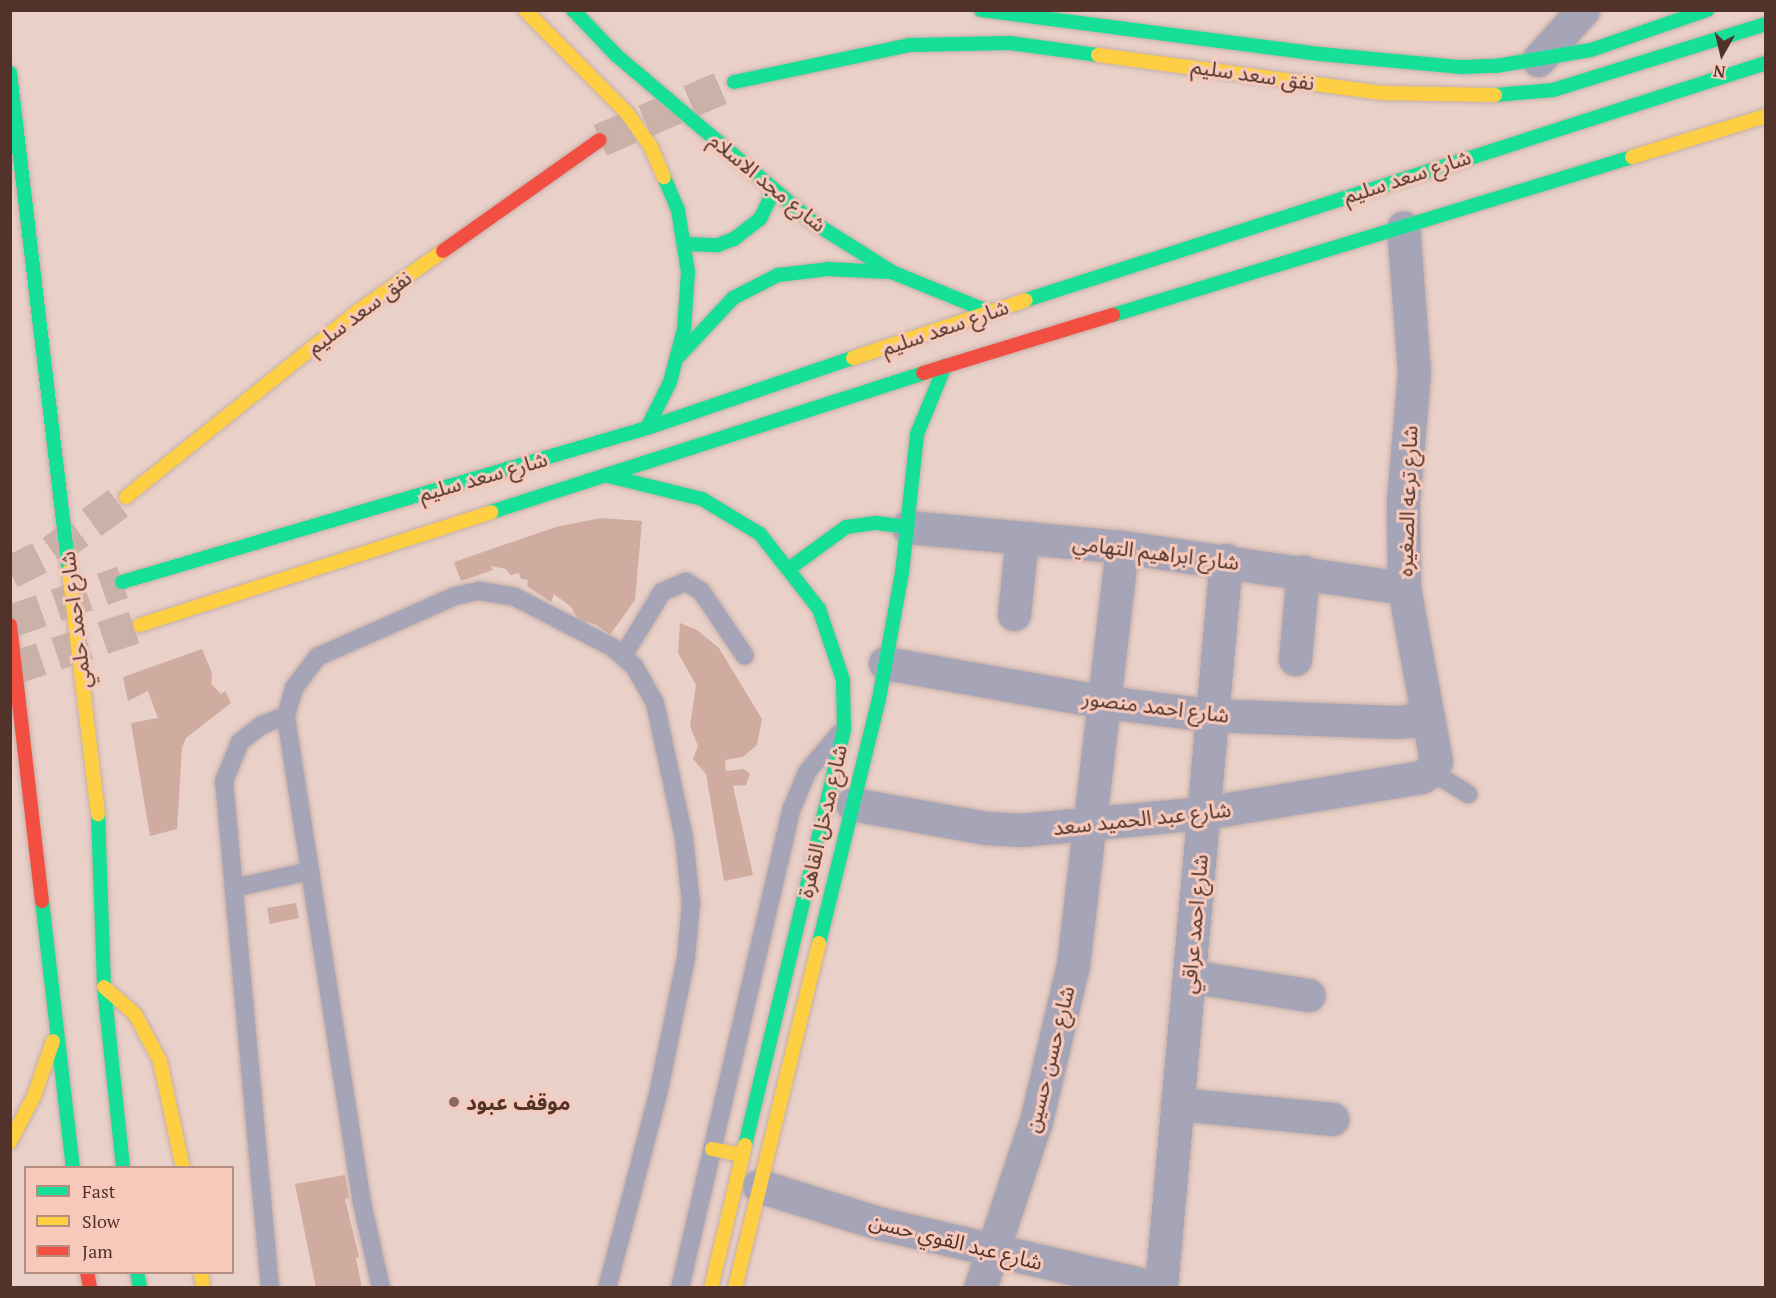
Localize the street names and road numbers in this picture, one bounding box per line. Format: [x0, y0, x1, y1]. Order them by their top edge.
street label: نفق سعد سليم [1190, 53, 1316, 95]
street label: شارع مجد الاسلام [704, 127, 832, 237]
street label: شارع سعد سليم [1340, 144, 1474, 208]
street label: نفق سعد سليم [302, 265, 416, 359]
street label: شارع سعد سليم [878, 294, 1012, 360]
street label: شارع ترعه الصغيره [1392, 425, 1422, 577]
street label: شارع سعد سليم [416, 446, 550, 506]
street label: شارع ابراهيم التهامي [1071, 529, 1241, 575]
street label: شارع احمد حلمي [54, 550, 96, 690]
street label: شارع احمد منصور [1081, 685, 1231, 727]
street label: شارع مدخل القاهرة [792, 742, 852, 900]
street label: شارع عبد الحميد سعد [1052, 796, 1232, 840]
street label: شارع احمد عراقي [1175, 853, 1213, 995]
street label: شارع حسن حسين [1019, 983, 1079, 1135]
street label: شارع عبد القوي حسن [867, 1207, 1045, 1275]

